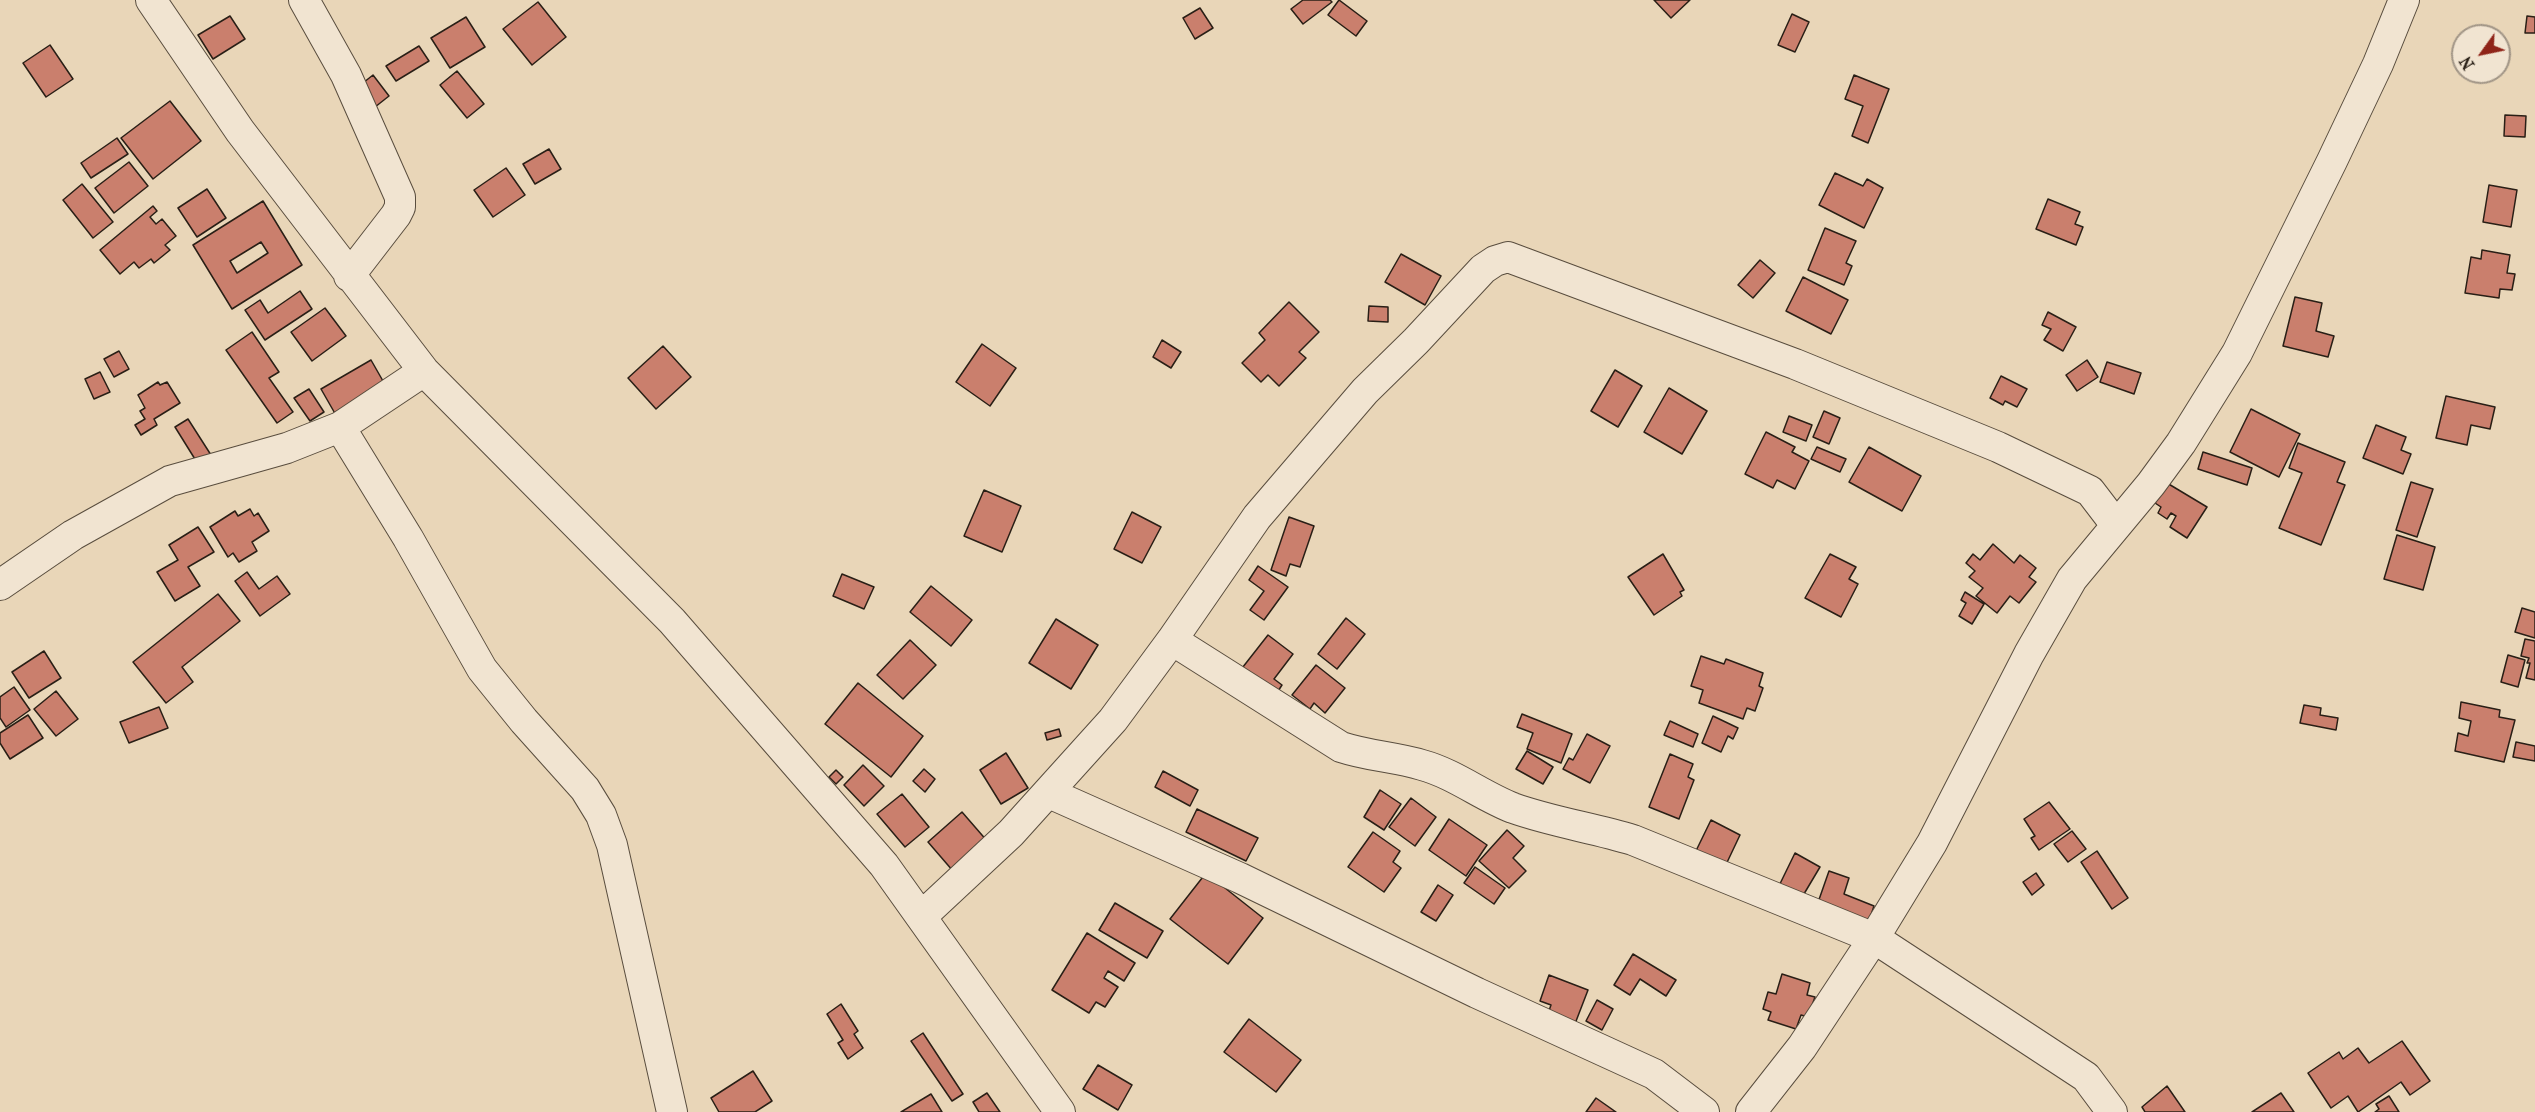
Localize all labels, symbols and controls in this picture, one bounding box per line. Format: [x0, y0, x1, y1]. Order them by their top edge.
north arrow [2451, 24, 2511, 84]
text: N [2456, 53, 2478, 73]

